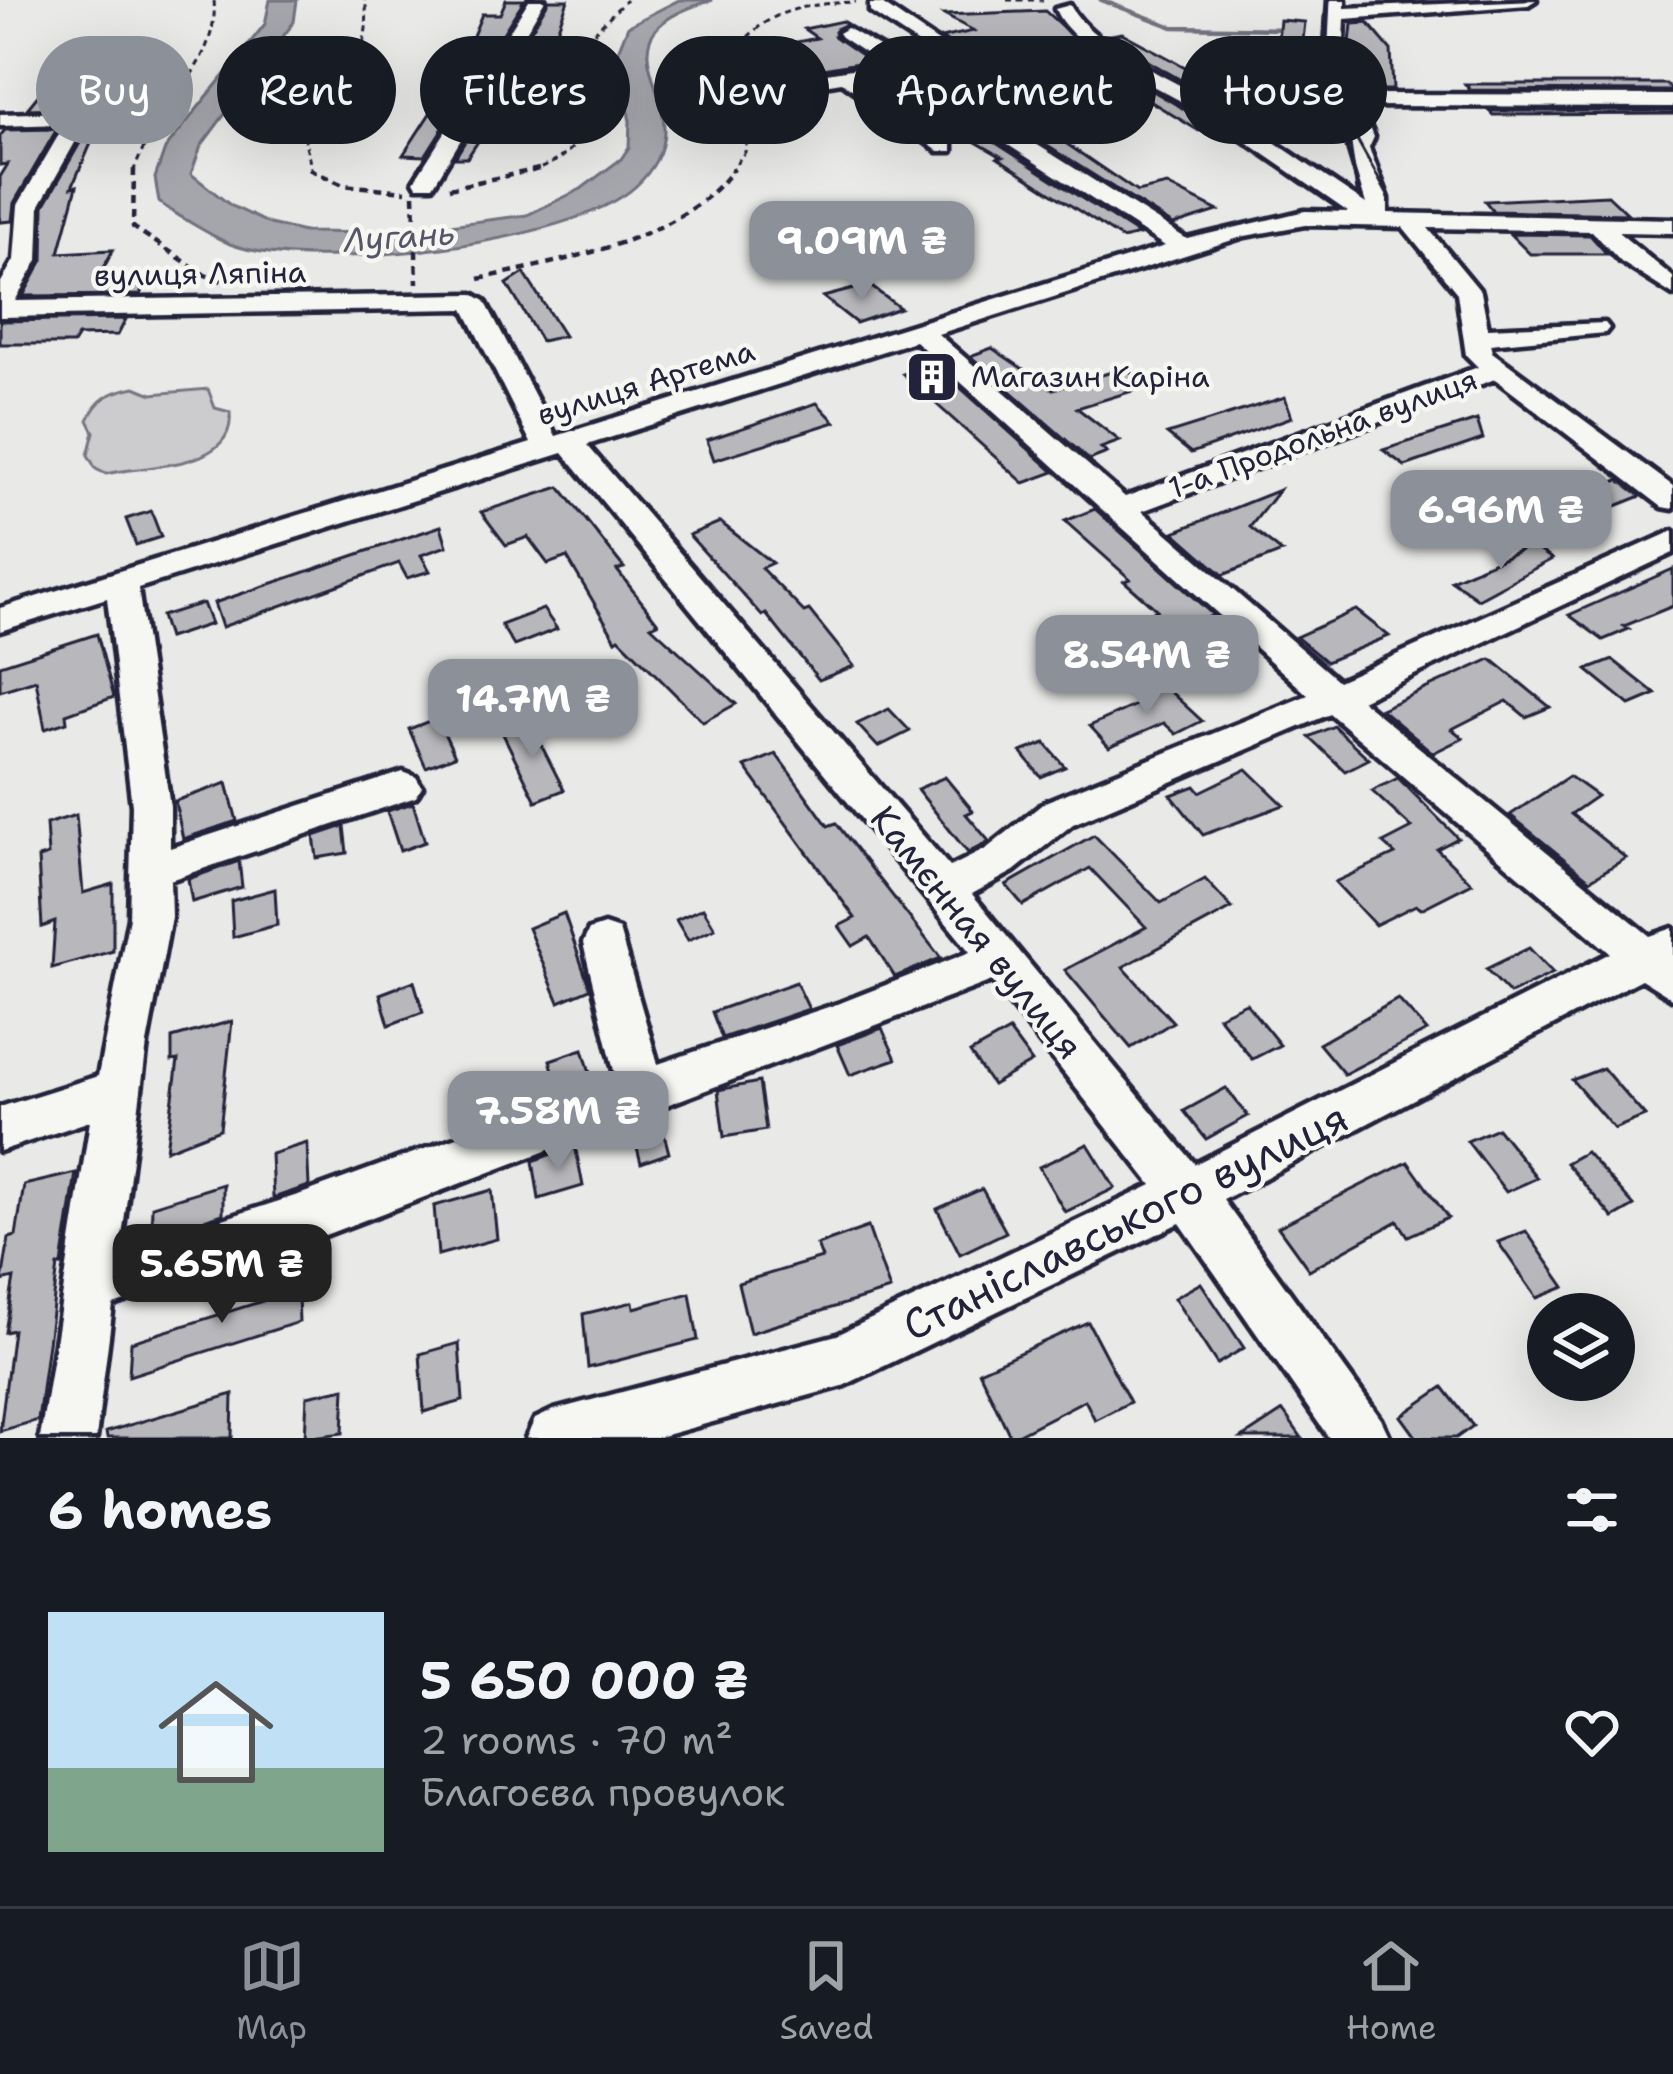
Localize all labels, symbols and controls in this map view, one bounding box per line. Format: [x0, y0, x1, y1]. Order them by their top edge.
chip: Buy [36, 36, 193, 144]
chip: Rent [217, 36, 396, 144]
chip: Filters [420, 36, 630, 144]
chip: New [654, 36, 829, 144]
chip: Apartment [853, 36, 1156, 144]
chip: House [1180, 36, 1387, 144]
pin: 9.09M ₴ [751, 201, 973, 303]
water label: Лугань [341, 210, 456, 263]
text: 9.09M ₴ [776, 214, 948, 266]
street label: вулиця Ляпіна [93, 251, 307, 296]
street label: вулиця Артема [532, 330, 760, 435]
building icon: Магазин Каріна [904, 349, 960, 405]
place label: Магазин Каріна [971, 356, 1210, 397]
street label: 1-а Продольна вулиця [1163, 359, 1483, 509]
pin: 6.96M ₴ [1390, 470, 1612, 572]
text: 6.96M ₴ [1418, 483, 1584, 535]
pin: 8.54M ₴ [1036, 615, 1258, 717]
text: 8.54M ₴ [1063, 628, 1231, 680]
pin: 14.7M ₴ [422, 659, 644, 761]
text: 14.7M ₴ [455, 672, 611, 724]
street label: Камєнная вулиця [859, 795, 1094, 1069]
pin: 7.58M ₴ [447, 1071, 669, 1173]
text: 7.58M ₴ [475, 1084, 641, 1136]
street label: Станіславського вулиця [893, 1089, 1357, 1353]
pin: 5.65M ₴ [111, 1224, 333, 1326]
text: 5.65M ₴ [140, 1237, 304, 1289]
map controls [1527, 1293, 1635, 1401]
button: layers [1527, 1293, 1635, 1401]
text: 6 homes [48, 1476, 272, 1544]
icon: filters [1559, 1477, 1625, 1543]
text: 5 650 000 ₴ [420, 1646, 749, 1714]
icon: home [144, 1660, 288, 1804]
icon: heart [1559, 1699, 1625, 1765]
text: 2 rooms · 70 m² [420, 1714, 733, 1766]
text: Благоєва провулок [420, 1766, 785, 1818]
tab: Map [236, 1933, 307, 2050]
tab: Saved [780, 1933, 873, 2050]
tab: Home [1346, 1933, 1437, 2050]

